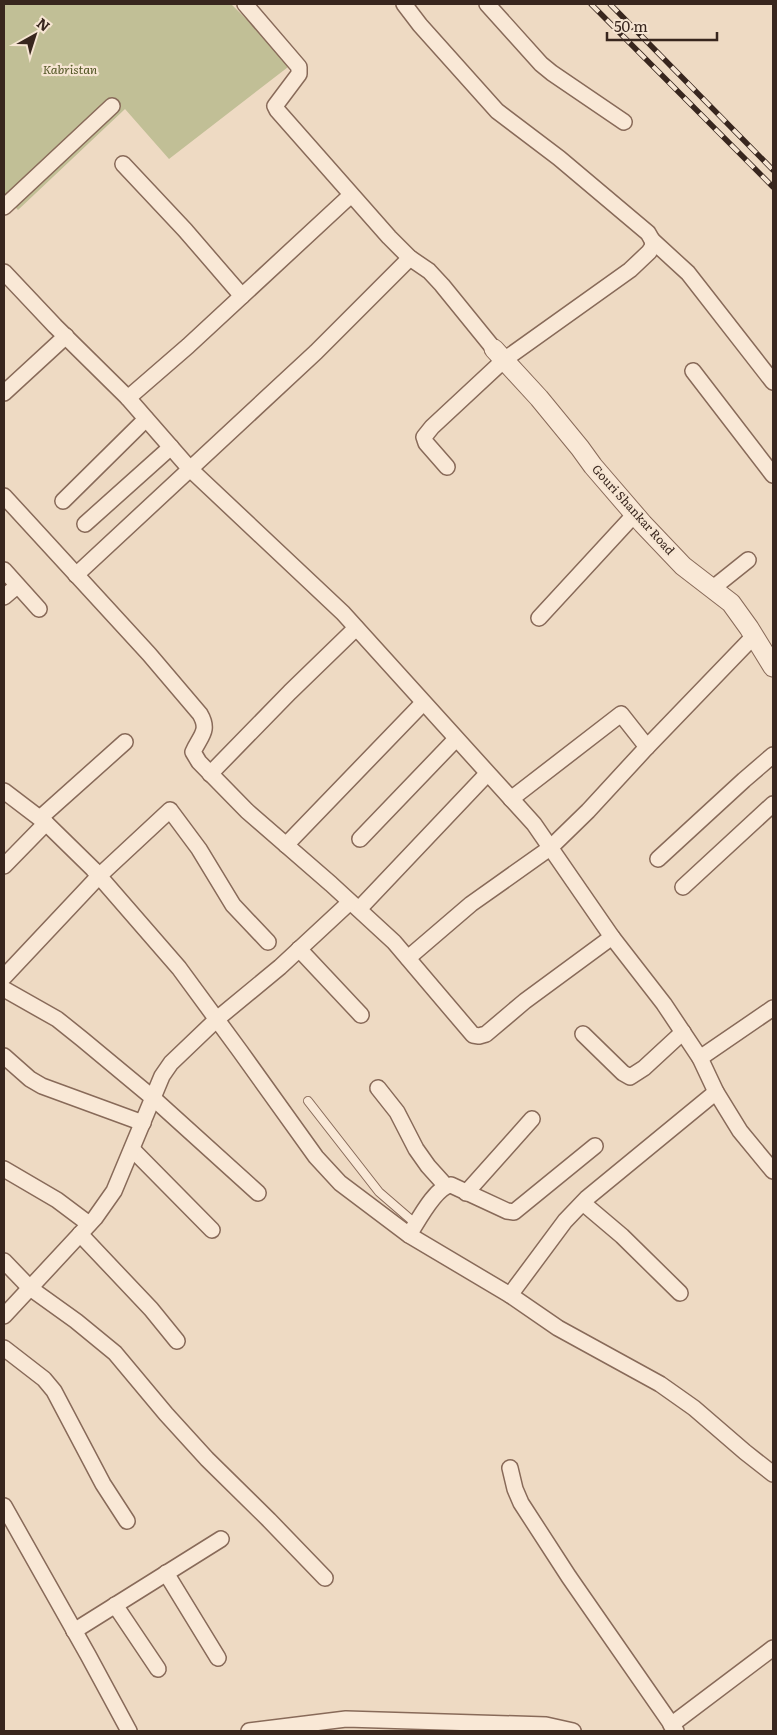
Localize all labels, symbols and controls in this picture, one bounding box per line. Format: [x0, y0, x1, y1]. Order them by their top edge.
north arrow [10, 10, 60, 60]
scale bar [607, 10, 717, 42]
text: N [33, 13, 55, 36]
text: 50 m [614, 14, 648, 37]
park label: Kabristan [43, 60, 97, 78]
street label: Gouri Shankar Road [588, 460, 680, 559]

